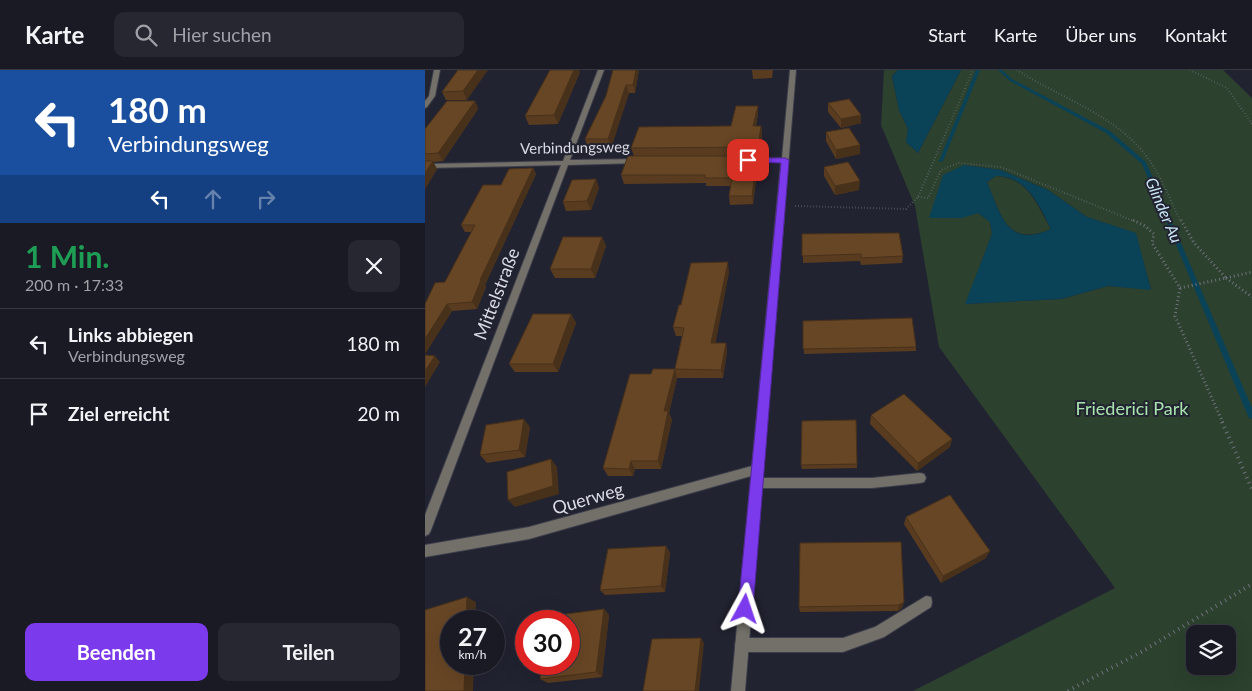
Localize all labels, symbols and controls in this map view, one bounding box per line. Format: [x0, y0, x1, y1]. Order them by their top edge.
search box [114, 12, 464, 57]
text: Karte [25, 20, 84, 49]
icon: search [132, 21, 160, 49]
text: Hier suchen [172, 23, 272, 46]
text: Start [928, 24, 966, 46]
text: Karte [994, 24, 1037, 46]
text: Über uns [1065, 24, 1137, 46]
text: Kontakt [1165, 24, 1227, 46]
text: 180 m [108, 88, 207, 130]
icon: left [25, 90, 90, 155]
text: Verbindungsweg [108, 130, 269, 157]
street label: Verbindungsweg [520, 137, 630, 157]
pin [727, 139, 769, 181]
icon: arrive [734, 146, 762, 174]
water label: Glinder Au [1142, 174, 1187, 245]
icon: left [146, 185, 174, 213]
icon: ahead [199, 185, 227, 213]
icon: right [252, 185, 280, 213]
text: 1 Min. [25, 238, 110, 274]
button: close [348, 240, 400, 292]
street label: Mittelstraße [469, 245, 524, 343]
text: 200 m · 17:33 [25, 275, 124, 294]
text: Links abbiegen [68, 323, 193, 346]
icon: left [25, 330, 53, 358]
text: 180 m [346, 332, 400, 355]
text: Verbindungsweg [68, 346, 185, 365]
park label: Friederici Park [1076, 397, 1189, 419]
icon: arrive [25, 400, 53, 428]
text: Ziel erreicht [68, 402, 170, 425]
text: 20 m [357, 402, 400, 425]
street label: Querweg [549, 477, 626, 519]
position arrow [718, 582, 770, 634]
speed limit sign: 30 [515, 610, 580, 675]
text: 27 [458, 621, 487, 651]
button: Beenden [25, 623, 208, 681]
button: Teilen [218, 623, 400, 681]
map controls [1186, 625, 1236, 675]
button: layers [1186, 625, 1236, 675]
text: km/h [458, 647, 487, 662]

